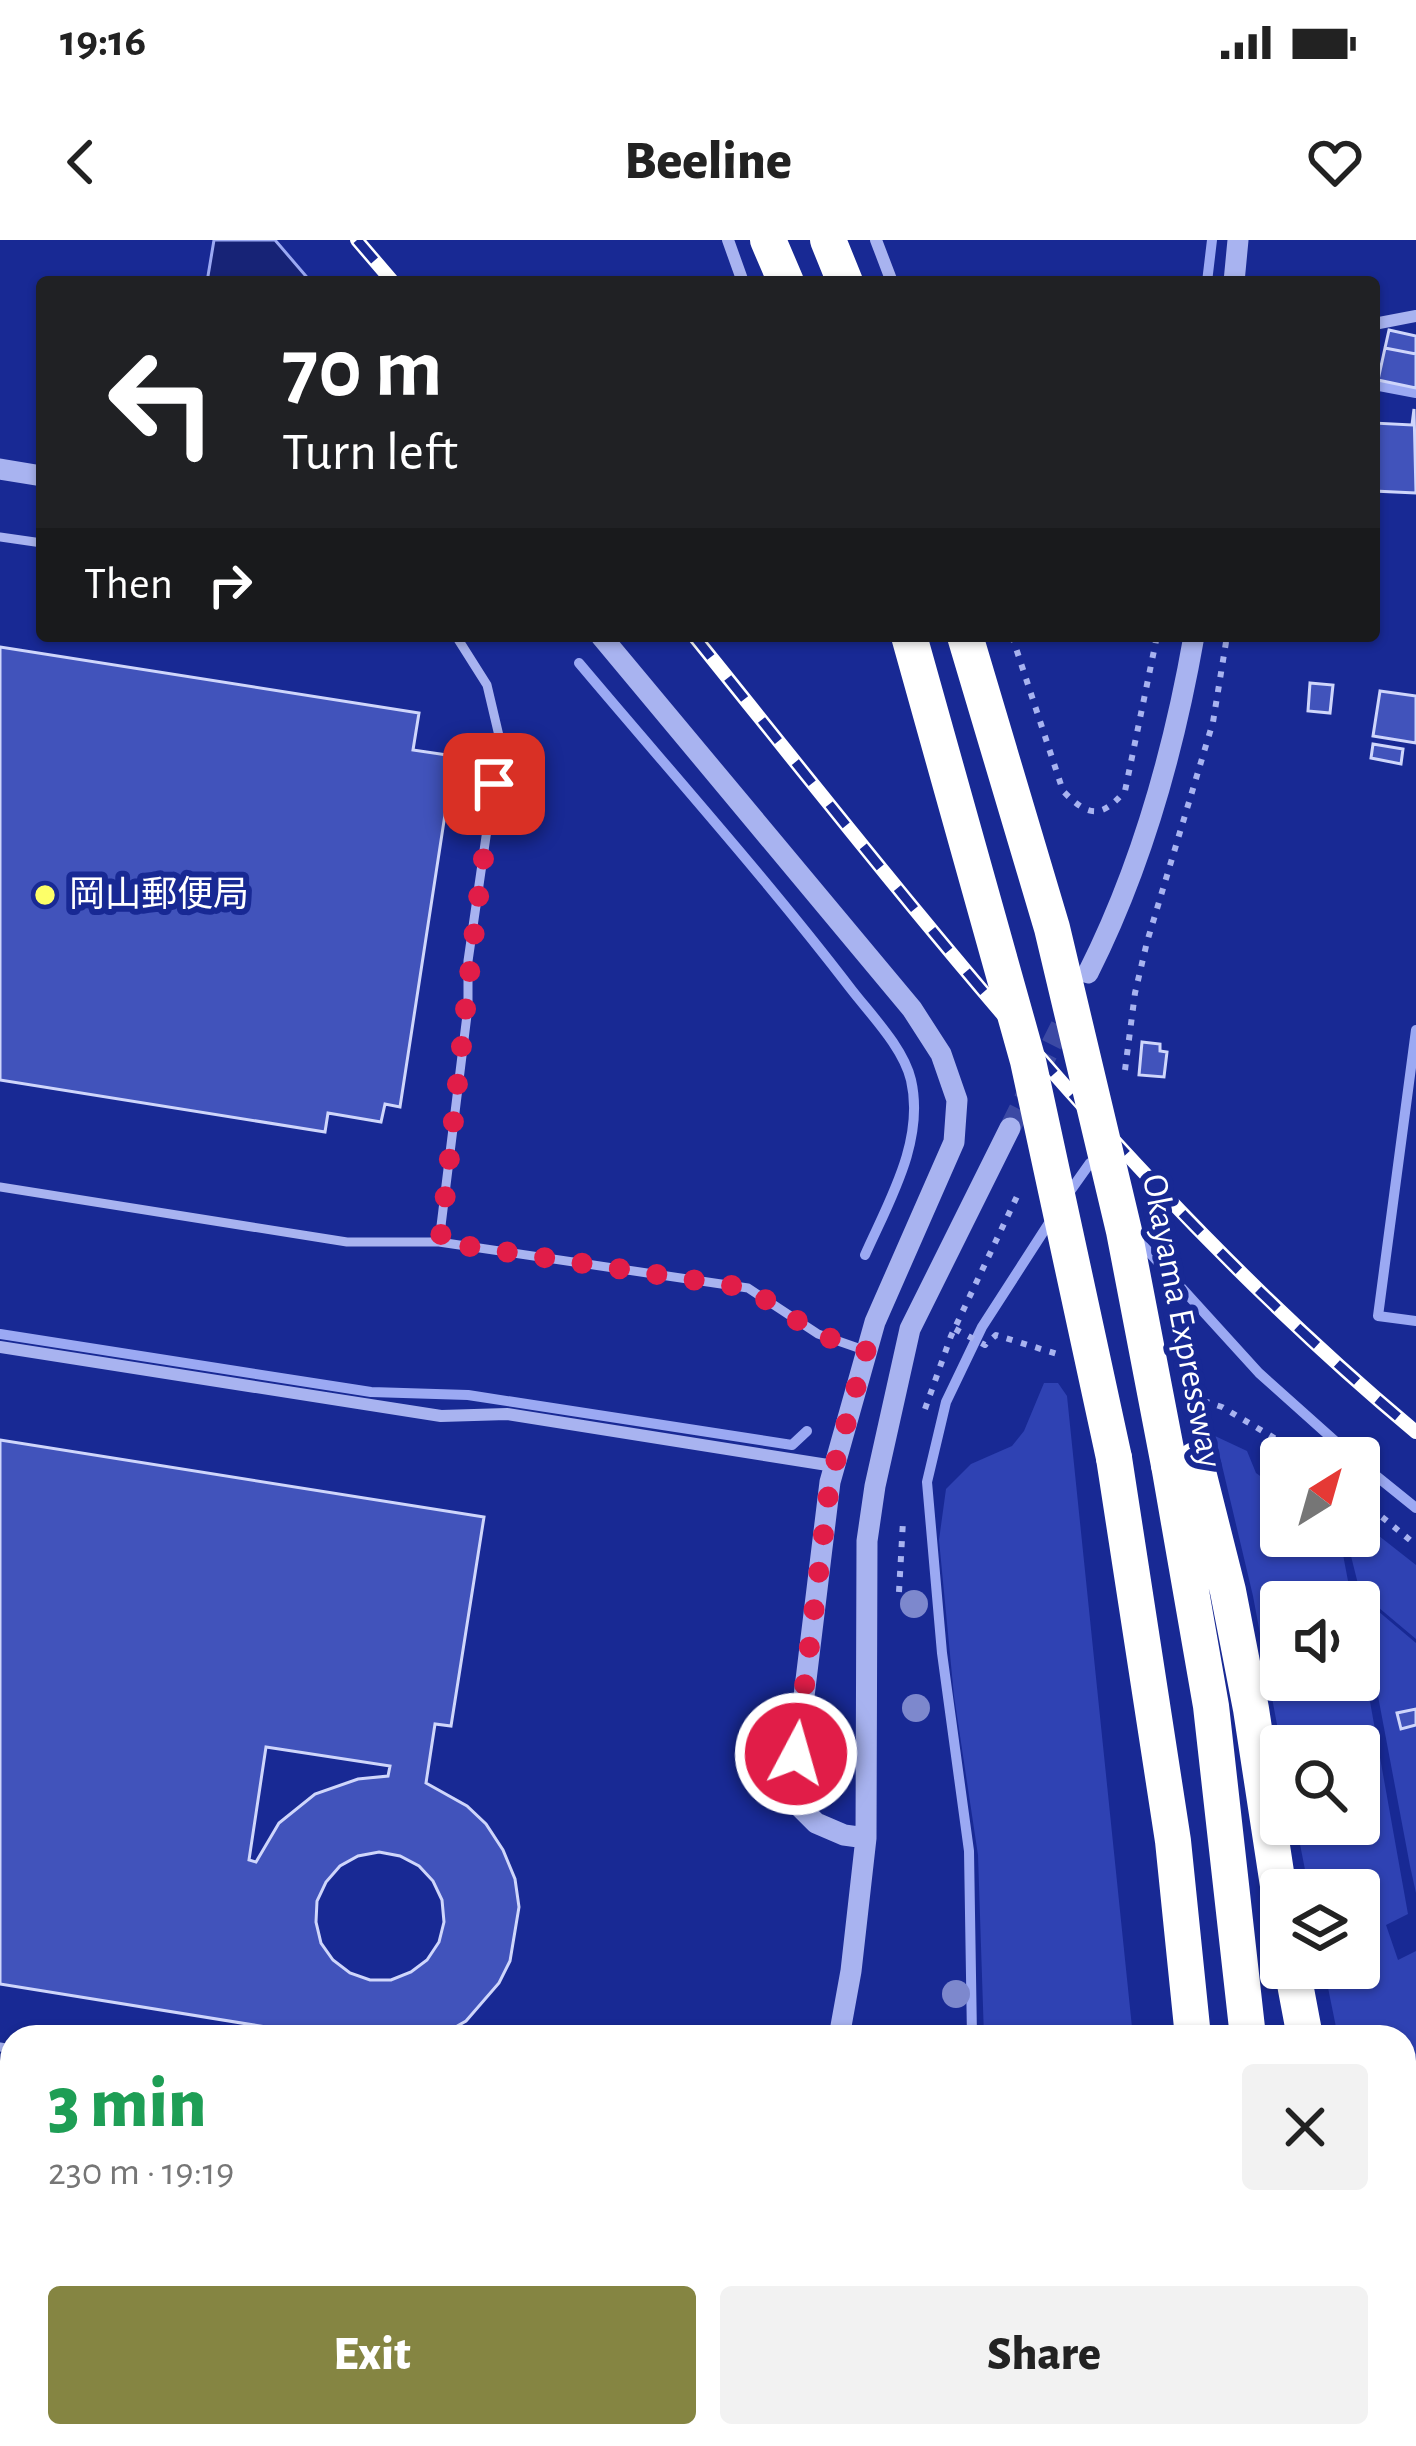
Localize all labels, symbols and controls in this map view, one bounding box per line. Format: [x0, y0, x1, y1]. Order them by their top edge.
text: 19:16 [60, 19, 146, 64]
icon: back [48, 129, 114, 195]
icon: heart [1302, 129, 1368, 195]
text: Beeline [624, 135, 792, 189]
icon: left [84, 324, 240, 480]
text: 70 m [282, 328, 443, 412]
text: Turn left [282, 426, 458, 480]
icon: right [197, 552, 263, 618]
text: Then [84, 562, 173, 607]
pin [443, 733, 545, 835]
icon: arrive [461, 751, 527, 817]
place label: 岡山郵便局 [69, 875, 249, 913]
marker: 岡山郵便局 [32, 882, 58, 908]
street label: Okayama Expressway [1136, 1171, 1228, 1471]
north arrow [1260, 1437, 1380, 1557]
map controls [1260, 1437, 1380, 1989]
button: sound [1260, 1581, 1380, 1701]
position arrow [733, 1691, 859, 1817]
button: search [1260, 1725, 1380, 1845]
button: layers [1260, 1869, 1380, 1989]
button: close [1242, 2064, 1368, 2190]
text: 3 min [48, 2068, 206, 2140]
text: 230 m · 19:19 [48, 2153, 234, 2192]
button: Exit [48, 2286, 696, 2424]
button: Share [720, 2286, 1368, 2424]

